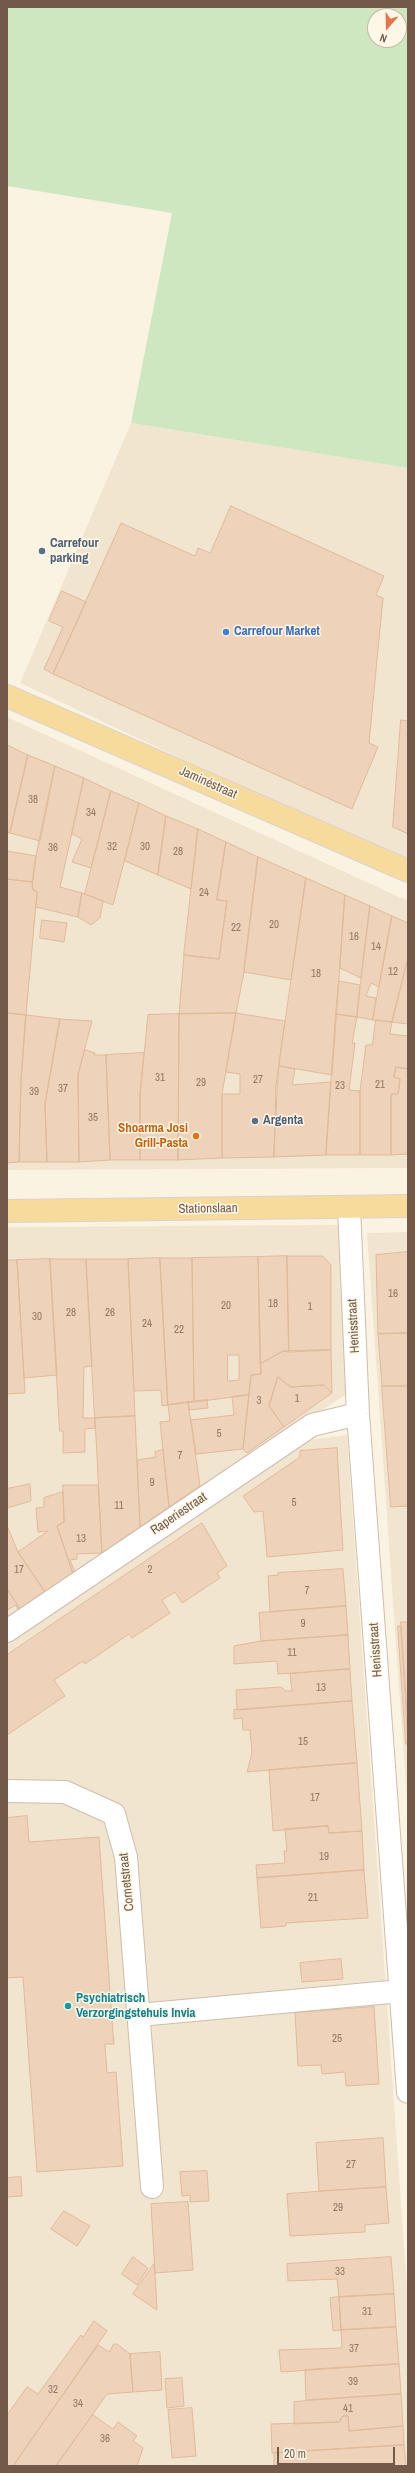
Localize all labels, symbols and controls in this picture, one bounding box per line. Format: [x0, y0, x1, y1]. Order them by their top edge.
north arrow [367, 8, 407, 48]
text: N [378, 31, 389, 46]
place label: Carrefour parking [50, 536, 99, 567]
marker: Carrefour parking [37, 546, 47, 556]
place label: Carrefour Market [234, 624, 320, 640]
marker: Carrefour Market [221, 627, 231, 637]
street label: Jaminéstraat [177, 763, 239, 803]
house number: 38 [28, 793, 38, 807]
house number: 34 [86, 806, 96, 820]
house number: 32 [107, 840, 117, 854]
house number: 30 [140, 840, 150, 854]
house number: 36 [48, 841, 58, 855]
house number: 28 [173, 845, 183, 859]
house number: 24 [199, 886, 209, 900]
house number: 20 [269, 918, 279, 932]
house number: 22 [231, 921, 241, 935]
house number: 16 [349, 930, 359, 944]
house number: 14 [371, 940, 381, 954]
house number: 12 [388, 965, 398, 979]
house number: 18 [311, 967, 321, 981]
house number: 31 [155, 1071, 165, 1085]
house number: 27 [253, 1073, 263, 1087]
house number: 29 [196, 1076, 206, 1090]
house number: 21 [375, 1078, 385, 1092]
house number: 23 [335, 1079, 345, 1093]
house number: 37 [58, 1082, 68, 1096]
house number: 39 [29, 1085, 39, 1099]
house number: 35 [88, 1111, 98, 1125]
place label: Argenta [263, 1113, 303, 1129]
marker: Argenta [250, 1116, 260, 1126]
place label: Shoarma Josi Grill-Pasta [118, 1121, 188, 1152]
marker: Shoarma Josi Grill-Pasta [191, 1131, 201, 1141]
street label: Stationslaan [178, 1201, 238, 1217]
house number: 16 [388, 1287, 398, 1301]
house number: 18 [268, 1297, 278, 1311]
street label: Henisstraat [345, 1298, 363, 1354]
house number: 20 [221, 1299, 231, 1313]
house number: 1 [307, 1300, 313, 1314]
house number: 28 [66, 1306, 76, 1320]
house number: 26 [105, 1306, 115, 1320]
house number: 30 [32, 1310, 42, 1324]
house number: 24 [142, 1317, 152, 1331]
house number: 22 [174, 1323, 184, 1337]
house number: 1 [294, 1392, 300, 1406]
house number: 3 [256, 1394, 262, 1408]
house number: 5 [216, 1427, 222, 1441]
house number: 7 [177, 1449, 183, 1463]
house number: 9 [149, 1476, 155, 1490]
street label: Raperiestraat [148, 1489, 210, 1539]
house number: 5 [291, 1496, 297, 1510]
house number: 11 [114, 1499, 124, 1513]
house number: 13 [76, 1532, 86, 1546]
house number: 17 [14, 1563, 24, 1577]
house number: 2 [147, 1563, 153, 1577]
house number: 7 [304, 1584, 310, 1598]
house number: 9 [300, 1617, 306, 1631]
street label: Henisstraat [366, 1622, 386, 1678]
house number: 11 [287, 1646, 297, 1660]
house number: 13 [316, 1681, 326, 1695]
house number: 15 [298, 1735, 308, 1749]
house number: 17 [310, 1791, 320, 1805]
house number: 19 [319, 1850, 329, 1864]
street label: Cornetstraat [116, 1852, 138, 1912]
house number: 21 [308, 1891, 318, 1905]
place label: Psychiatrisch Verzorgingstehuis Invia [76, 1991, 195, 2022]
marker: Psychiatrisch Verzorgingstehuis Invia [63, 2001, 73, 2011]
house number: 25 [332, 2032, 342, 2046]
house number: 27 [346, 2158, 356, 2172]
house number: 29 [333, 2201, 343, 2215]
house number: 33 [335, 2265, 345, 2279]
house number: 31 [362, 2305, 372, 2319]
house number: 37 [349, 2342, 359, 2356]
house number: 39 [348, 2375, 358, 2389]
house number: 32 [48, 2383, 58, 2397]
house number: 34 [73, 2397, 83, 2411]
house number: 41 [343, 2402, 353, 2416]
house number: 36 [100, 2432, 110, 2446]
scale bar [279, 2439, 397, 2465]
text: 20 m [284, 2446, 306, 2462]

